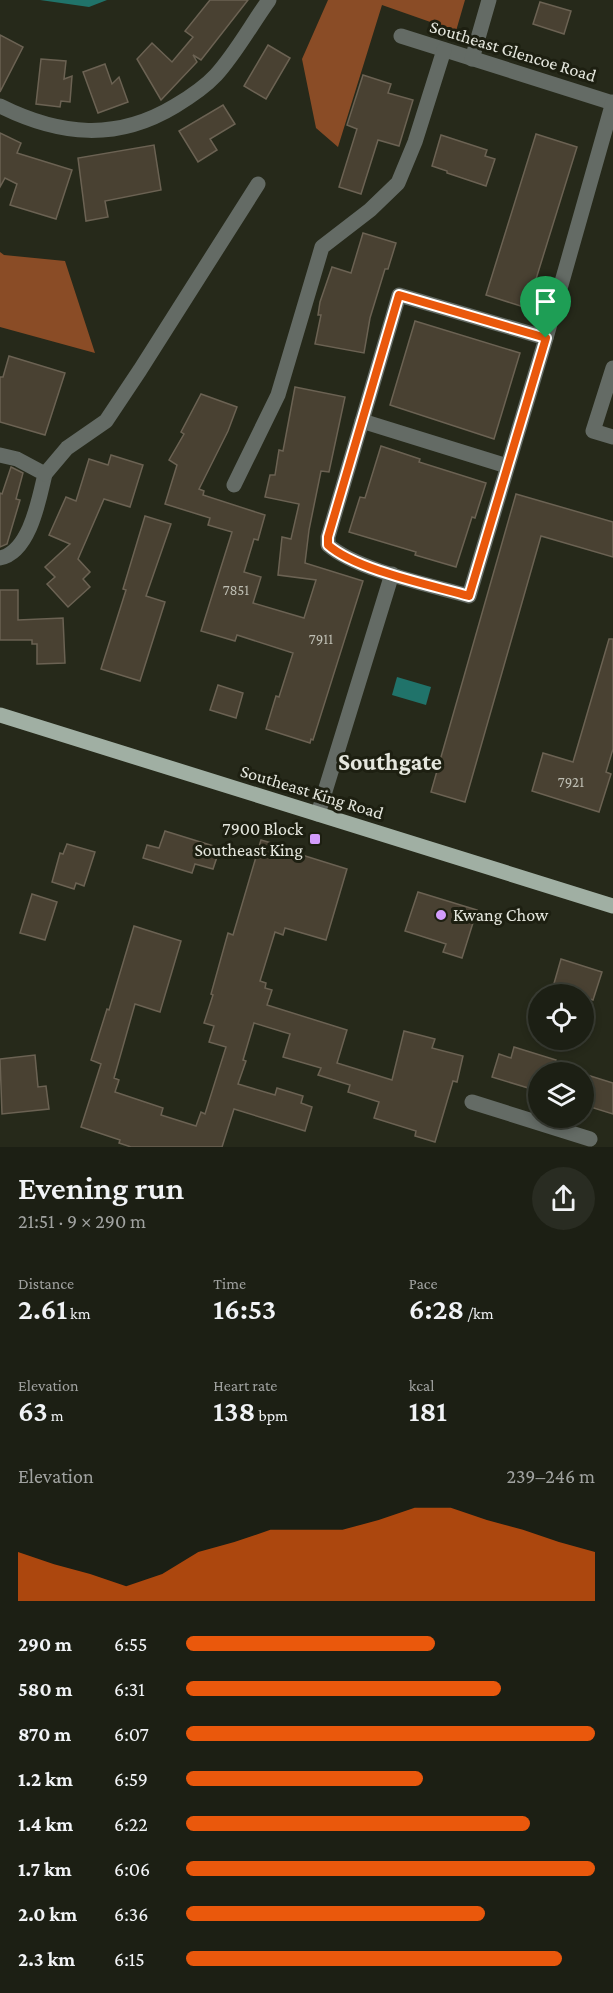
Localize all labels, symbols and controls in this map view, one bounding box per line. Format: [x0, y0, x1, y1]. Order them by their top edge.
street label: Southeast Glencoe Road [427, 16, 599, 86]
pin [520, 276, 571, 338]
icon: arrive [529, 285, 562, 318]
house number: 7851 [223, 582, 249, 598]
house number: 7911 [309, 631, 333, 647]
district label: Southgate [338, 748, 442, 775]
street label: Southeast King Road [238, 761, 386, 823]
house number: 7921 [558, 774, 584, 790]
place label: 7900 Block Southeast King [194, 819, 303, 860]
marker: 7900 Block Southeast King [308, 832, 322, 846]
place label: Kwang Chow [453, 905, 549, 925]
marker: Kwang Chow [434, 908, 448, 922]
map controls [528, 984, 594, 1128]
button: locate [528, 984, 594, 1050]
button: layers [528, 1062, 594, 1128]
button: share [532, 1167, 595, 1230]
text: Evening run [18, 1169, 184, 1206]
text: 21:51 · 9 × 290 m [18, 1210, 146, 1232]
text: Distance [18, 1275, 74, 1292]
text: Time [213, 1275, 246, 1292]
text: Pace [409, 1275, 437, 1292]
text: 2.61 [18, 1292, 67, 1325]
text: 16:53 [213, 1292, 276, 1325]
text: 6:28 [409, 1292, 464, 1325]
text: km [67, 1305, 91, 1322]
text: /km [464, 1305, 494, 1322]
text: Elevation [18, 1377, 79, 1394]
text: Heart rate [213, 1377, 277, 1394]
text: kcal [409, 1377, 434, 1394]
text: 63 [18, 1394, 48, 1427]
text: 138 [213, 1394, 255, 1427]
text: 181 [409, 1394, 447, 1427]
text: m [48, 1407, 64, 1424]
text: bpm [255, 1407, 288, 1424]
text: Elevation [18, 1465, 94, 1487]
text: 239–246 m [506, 1465, 595, 1487]
text: 290 m [18, 1633, 72, 1655]
text: 6:55 [114, 1633, 147, 1655]
text: 580 m [18, 1678, 72, 1700]
text: 6:31 [114, 1678, 145, 1700]
text: 870 m [18, 1723, 71, 1745]
text: 6:07 [114, 1723, 149, 1745]
text: 1.2 km [18, 1768, 73, 1790]
text: 6:59 [114, 1768, 148, 1790]
text: 1.4 km [18, 1813, 73, 1835]
text: 6:22 [114, 1813, 148, 1835]
text: 1.7 km [18, 1858, 72, 1880]
text: 6:06 [114, 1858, 150, 1880]
text: 2.0 km [18, 1903, 77, 1925]
text: 6:36 [114, 1903, 148, 1925]
text: 2.3 km [18, 1948, 75, 1970]
text: 6:15 [114, 1948, 145, 1970]

